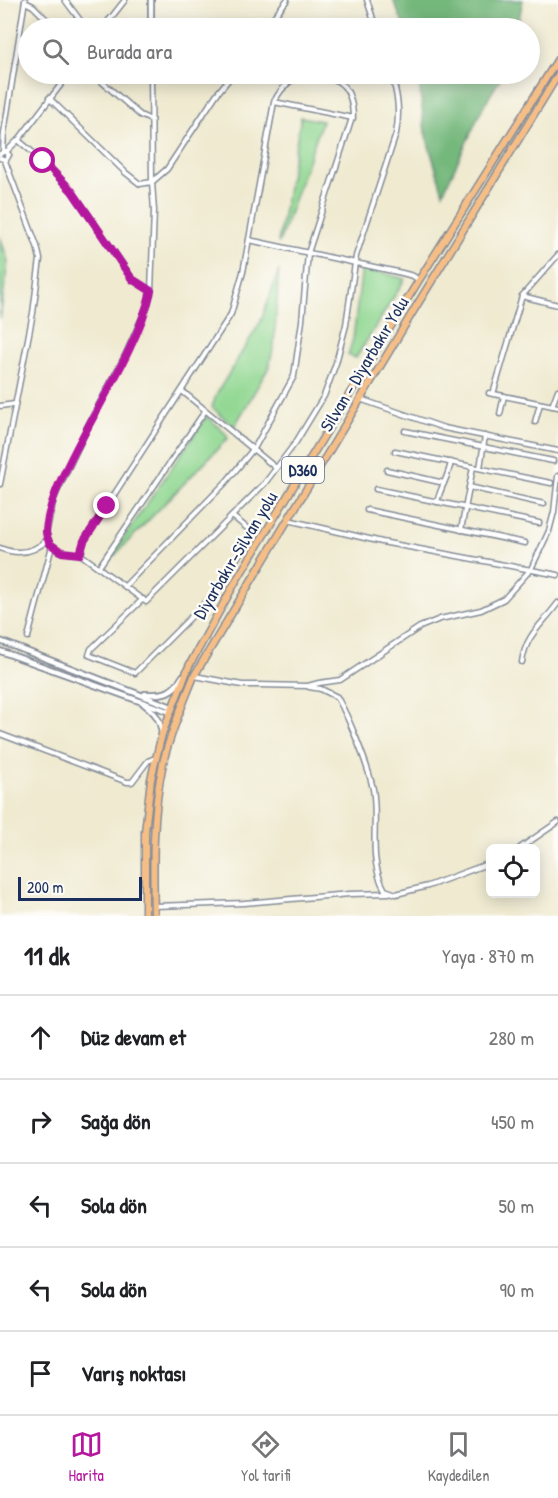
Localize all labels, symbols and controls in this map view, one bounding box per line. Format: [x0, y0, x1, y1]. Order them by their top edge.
search box [18, 18, 540, 84]
icon: search [39, 35, 72, 68]
text: Burada ara [87, 36, 172, 66]
route start [29, 147, 55, 173]
street label: Silvan - Diyarbakır Yolu [314, 292, 414, 436]
road number: D360 [282, 457, 324, 483]
street label: Diyarbakır-Silvan yolu [187, 486, 283, 624]
route end [93, 492, 119, 518]
map controls [486, 844, 540, 898]
button: locate [486, 844, 540, 898]
scale bar [18, 874, 142, 902]
text: 200 m [27, 876, 63, 898]
text: 11 dk [24, 938, 70, 973]
text: Yaya · 870 m [442, 942, 534, 969]
icon: ahead [24, 1021, 57, 1054]
text: Düz devam et [81, 1022, 186, 1052]
text: 280 m [489, 1024, 534, 1051]
icon: right [24, 1105, 57, 1138]
text: Sağa dön [81, 1106, 151, 1136]
text: 450 m [491, 1108, 534, 1135]
icon: left [24, 1189, 57, 1222]
text: Sola dön [81, 1190, 147, 1220]
text: 50 m [498, 1192, 534, 1219]
icon: left [24, 1273, 57, 1306]
text: Sola dön [81, 1274, 147, 1304]
text: 90 m [500, 1276, 534, 1303]
icon: arrive [24, 1357, 57, 1390]
text: Varış noktası [81, 1358, 186, 1388]
tab: Harita [69, 1428, 104, 1486]
tab: Yol tarifi [241, 1428, 290, 1486]
tab: Kaydedilen [428, 1428, 489, 1486]

